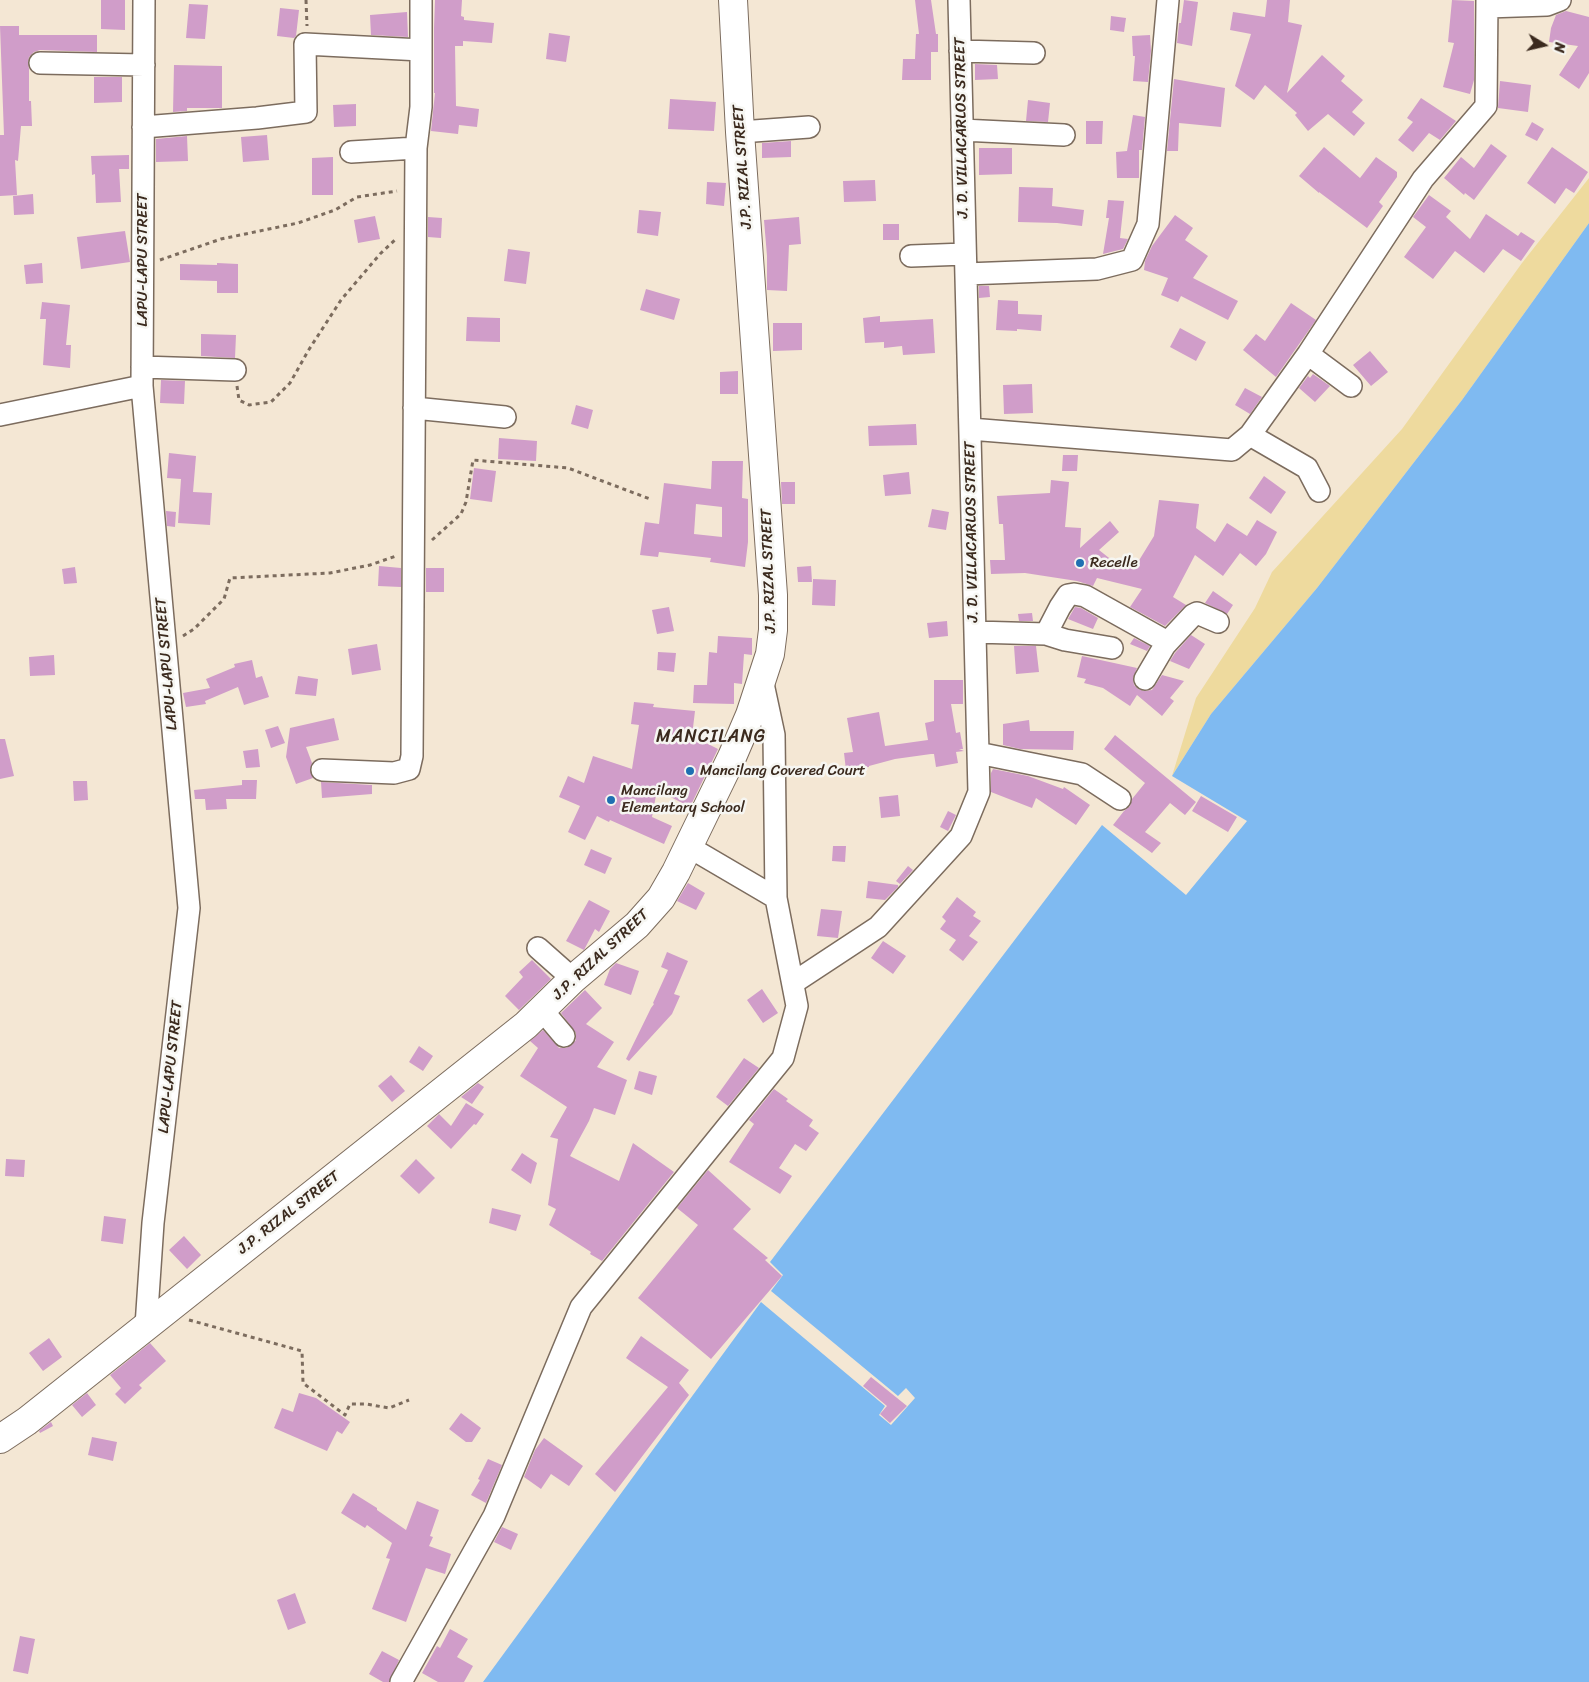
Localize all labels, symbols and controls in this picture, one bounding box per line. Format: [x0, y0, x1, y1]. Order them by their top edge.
north arrow [1519, 20, 1569, 70]
street label: J. D. VILLACARLOS STREET [951, 37, 973, 219]
text: N [1546, 41, 1572, 54]
street label: J.P. RIZAL STREET [730, 104, 756, 230]
street label: LAPU-LAPU STREET [134, 193, 152, 327]
street label: J. D. VILLACARLOS STREET [961, 441, 983, 623]
street label: J.P. RIZAL STREET [758, 509, 780, 633]
place label: Recelle [1090, 554, 1138, 572]
marker: Recelle [1074, 557, 1086, 569]
street label: LAPU-LAPU STREET [152, 597, 182, 731]
district label: MANCILANG [656, 726, 766, 748]
place label: Mancilang Covered Court [700, 762, 865, 780]
marker: Mancilang Covered Court [684, 765, 696, 777]
place label: Mancilang Elementary School [621, 782, 745, 817]
marker: Mancilang Elementary School [605, 794, 617, 806]
street label: J.P. RIZAL STREET [549, 906, 653, 1004]
street label: LAPU-LAPU STREET [155, 1000, 187, 1134]
street label: J.P. RIZAL STREET [234, 1168, 344, 1258]

